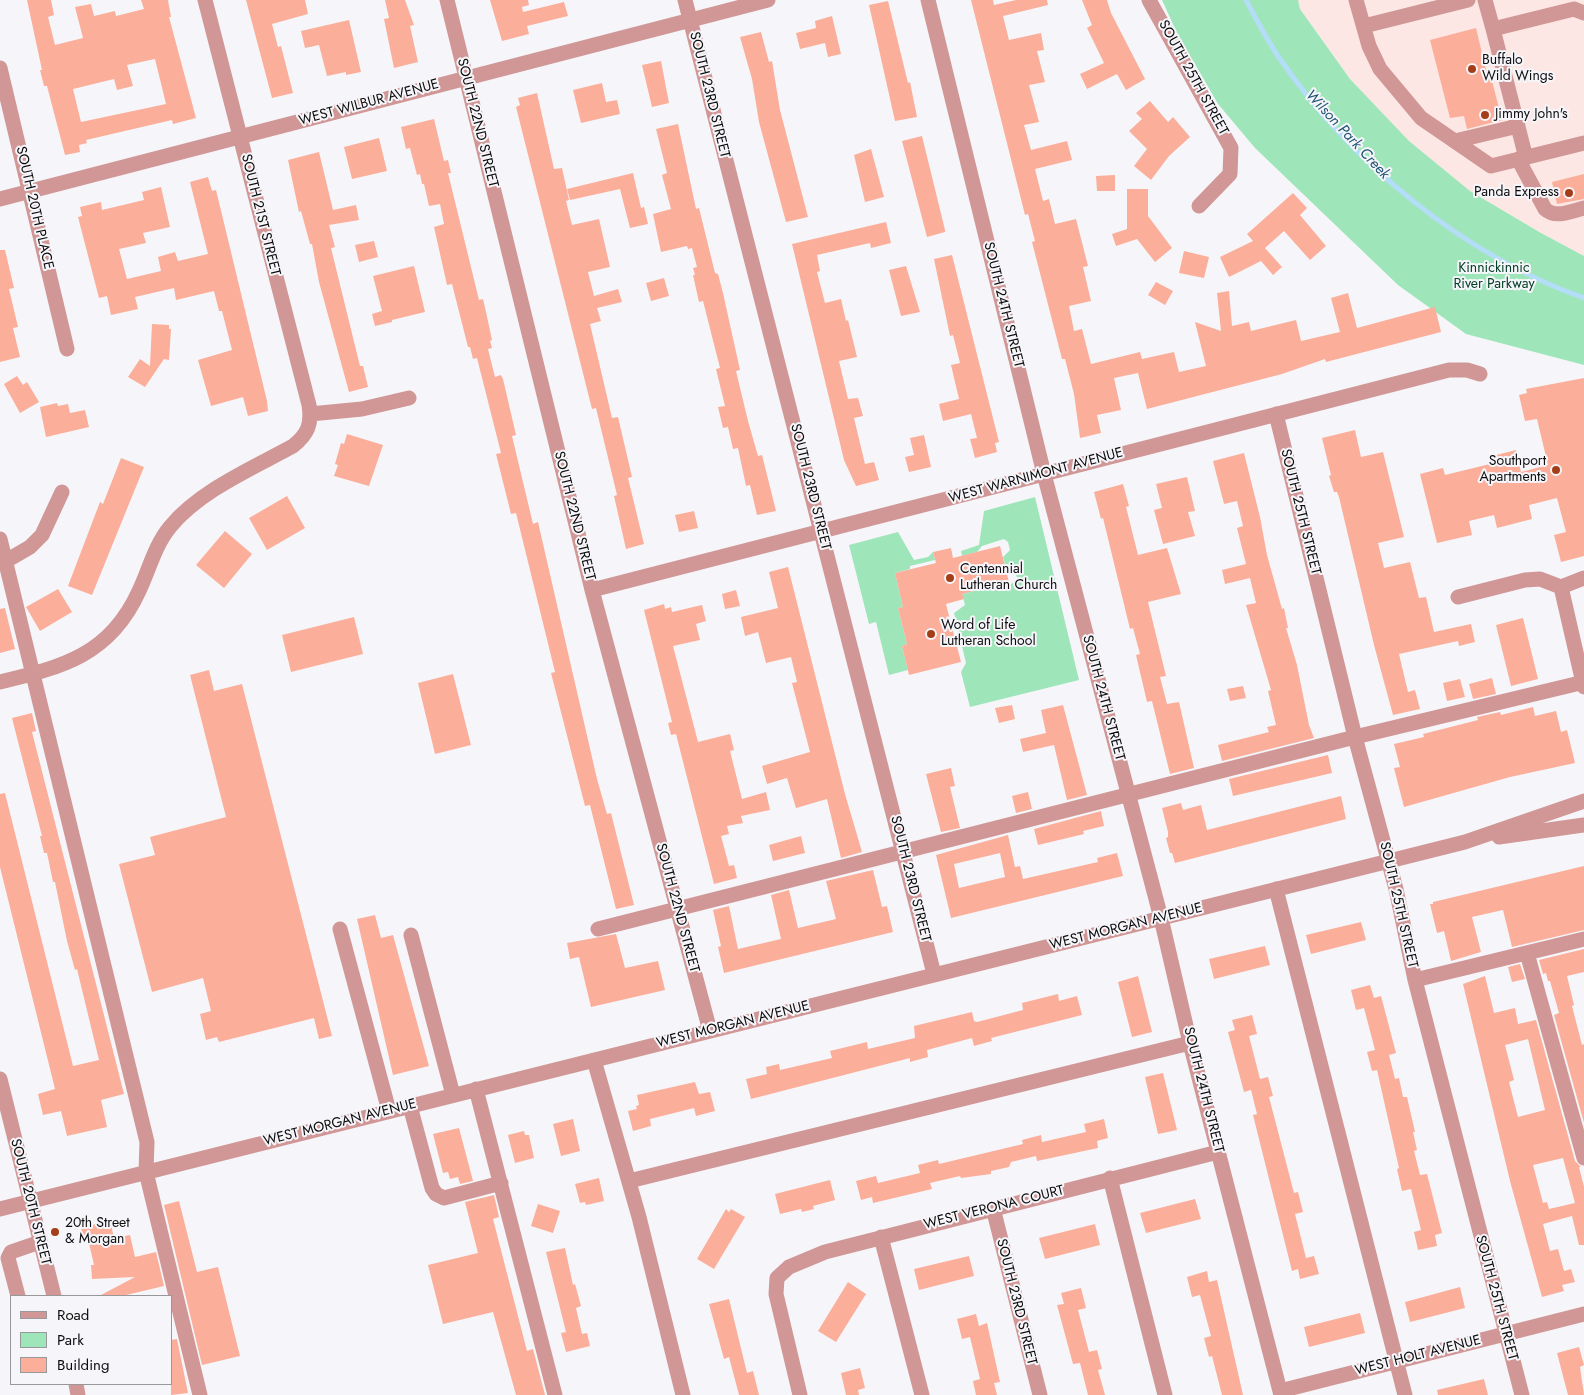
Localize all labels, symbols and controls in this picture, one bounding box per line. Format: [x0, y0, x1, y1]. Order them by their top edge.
street label: SOUTH 25TH STREET [1154, 18, 1232, 138]
street label: SOUTH 23RD STREET [685, 30, 733, 160]
place label: Buffalo Wild Wings [1482, 53, 1553, 85]
street label: SOUTH 22ND STREET [453, 57, 501, 189]
marker: Buffalo Wild Wings [1466, 63, 1478, 75]
street label: WEST WILBUR AVENUE [297, 76, 441, 130]
water label: Wilson Park Creek [1301, 87, 1393, 183]
place label: Jimmy John's [1495, 107, 1568, 123]
marker: Jimmy John's [1479, 109, 1491, 121]
street label: SOUTH 20TH PLACE [12, 145, 56, 271]
street label: SOUTH 21ST STREET [237, 152, 283, 278]
place label: Panda Express [1474, 185, 1559, 201]
marker: Panda Express [1563, 187, 1575, 199]
street label: SOUTH 24TH STREET [979, 240, 1027, 370]
park label: Kinnickinnic River Parkway [1453, 261, 1535, 294]
street label: SOUTH 23RD STREET [786, 422, 834, 552]
street label: WEST WARNIMONT AVENUE [947, 445, 1125, 507]
street label: SOUTH 25TH STREET [1276, 448, 1324, 576]
street label: SOUTH 22ND STREET [550, 450, 598, 582]
place label: Southport Apartments [1479, 454, 1546, 487]
marker: Southport Apartments [1550, 464, 1562, 476]
place label: Centennial Lutheran Church [960, 562, 1057, 594]
marker: Centennial Lutheran Church [944, 572, 956, 584]
place label: Word of Life Lutheran School [941, 618, 1036, 650]
marker: Word of Life Lutheran School [925, 628, 937, 640]
street label: SOUTH 24TH STREET [1078, 634, 1128, 762]
street label: SOUTH 23RD STREET [886, 814, 934, 944]
street label: SOUTH 25TH STREET [1375, 840, 1421, 970]
street label: SOUTH 22ND STREET [652, 842, 702, 974]
street label: WEST MORGAN AVENUE [1048, 900, 1204, 954]
street label: WEST MORGAN AVENUE [655, 998, 811, 1052]
street label: SOUTH 24TH STREET [1179, 1025, 1227, 1155]
street label: WEST MORGAN AVENUE [262, 1096, 418, 1150]
street label: SOUTH 20TH STREET [6, 1137, 54, 1267]
street label: WEST VERONA COURT [922, 1182, 1066, 1234]
place label: 20th Street & Morgan [65, 1216, 130, 1248]
marker: 20th Street & Morgan [49, 1226, 61, 1238]
street label: SOUTH 25TH STREET [1471, 1234, 1521, 1362]
street label: SOUTH 23RD STREET [992, 1237, 1040, 1367]
legend [10, 1295, 172, 1385]
text: Road [57, 1304, 89, 1326]
text: Park [57, 1329, 84, 1351]
street label: WEST HOLT AVENUE [1353, 1332, 1483, 1380]
text: Building [57, 1354, 109, 1376]

